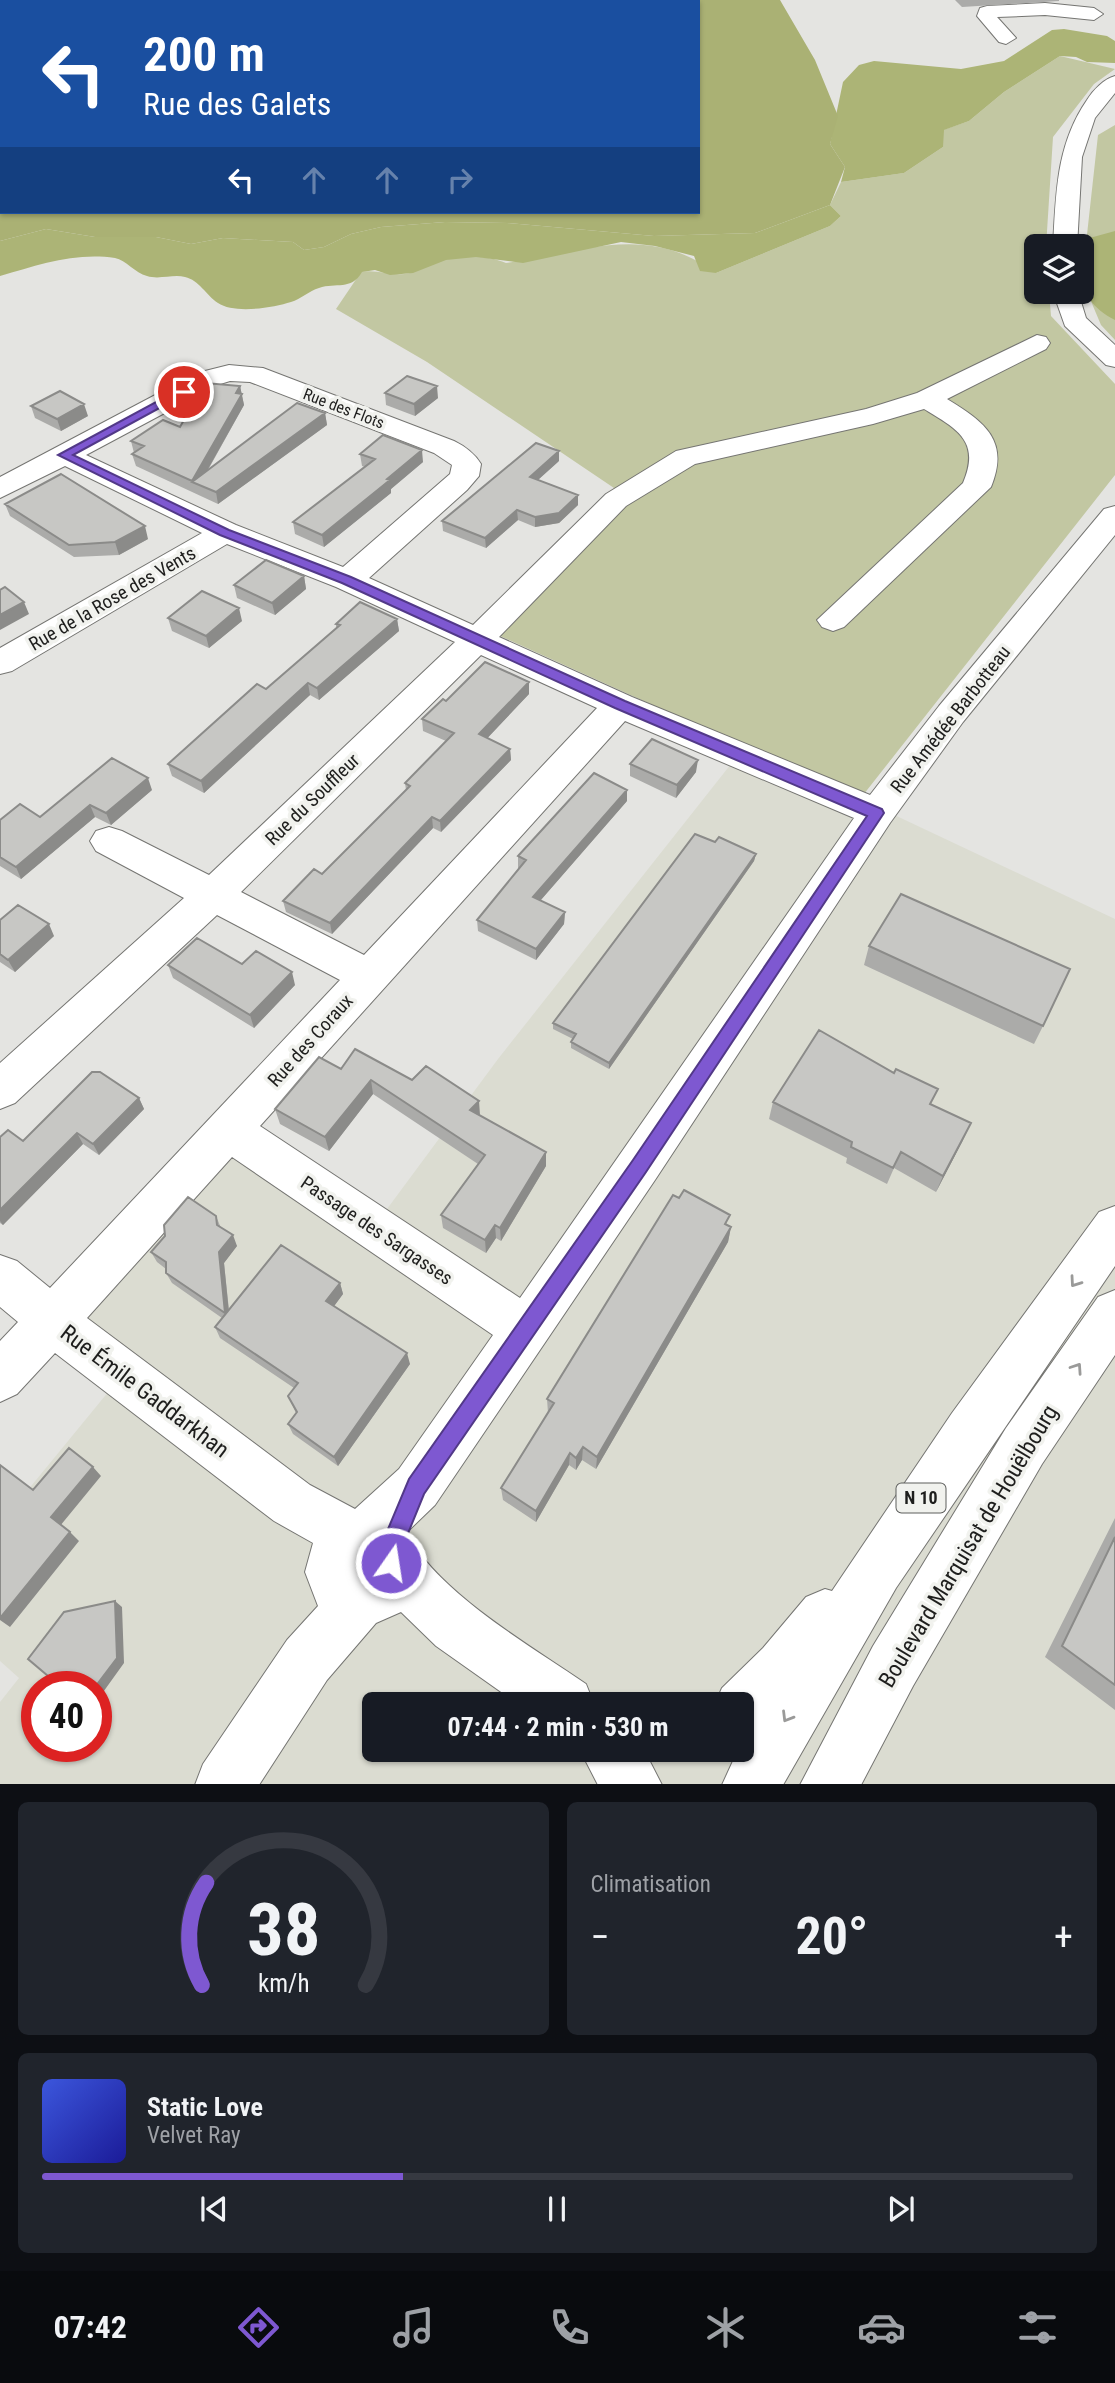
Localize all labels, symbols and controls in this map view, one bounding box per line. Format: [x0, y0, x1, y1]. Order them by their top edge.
text: 200 m [143, 26, 265, 83]
icon: left [28, 28, 119, 119]
text: Rue des Galets [143, 85, 331, 123]
icon: left [222, 161, 260, 199]
icon: ahead [295, 161, 333, 199]
icon: ahead [368, 161, 406, 199]
icon: right [441, 161, 479, 199]
map controls [1024, 234, 1094, 304]
button: layers [1024, 234, 1094, 304]
pin [154, 362, 214, 422]
icon: arrive [165, 373, 203, 411]
street label: Rue des Flots [301, 384, 387, 433]
street label: Rue de la Rose des Vents [25, 541, 200, 656]
street label: Rue Amédée Barbotteau [886, 641, 1015, 798]
street label: Rue du Souffleur [260, 749, 364, 850]
street label: Rue des Coraux [263, 989, 358, 1091]
street label: Passage des Sargasses [297, 1171, 457, 1290]
one-way arrow [1071, 1274, 1083, 1287]
street label: Rue Émile Gaddarkhan [55, 1318, 235, 1464]
one-way arrow [1069, 1363, 1082, 1376]
street label: Boulevard Marquisat de Houëlbourg [873, 1400, 1064, 1692]
road number: N 10 [897, 1484, 946, 1512]
position arrow [354, 1526, 428, 1600]
speed limit sign: 40 [21, 1671, 112, 1762]
one-way arrow [783, 1709, 796, 1722]
text: 07:44 · 2 min · 530 m [448, 1712, 668, 1742]
text: Climatisation [591, 1871, 711, 1898]
text: 38 [246, 1887, 320, 1973]
text: 20° [795, 1906, 868, 1967]
text: − [591, 1915, 610, 1959]
text: + [1054, 1915, 1073, 1959]
text: km/h [258, 1968, 309, 1997]
text: Static Love [147, 2092, 263, 2122]
text: Velvet Ray [147, 2122, 241, 2149]
icon: previous [195, 2190, 233, 2228]
icon: pause [538, 2190, 576, 2228]
icon: next [882, 2190, 920, 2228]
icon: directions [234, 2303, 283, 2352]
icon: music [389, 2303, 438, 2352]
icon: phone [545, 2303, 594, 2352]
icon: climate [701, 2303, 750, 2352]
icon: car [857, 2303, 906, 2352]
icon: filters [1013, 2303, 1062, 2352]
text: 07:42 [53, 2308, 127, 2346]

